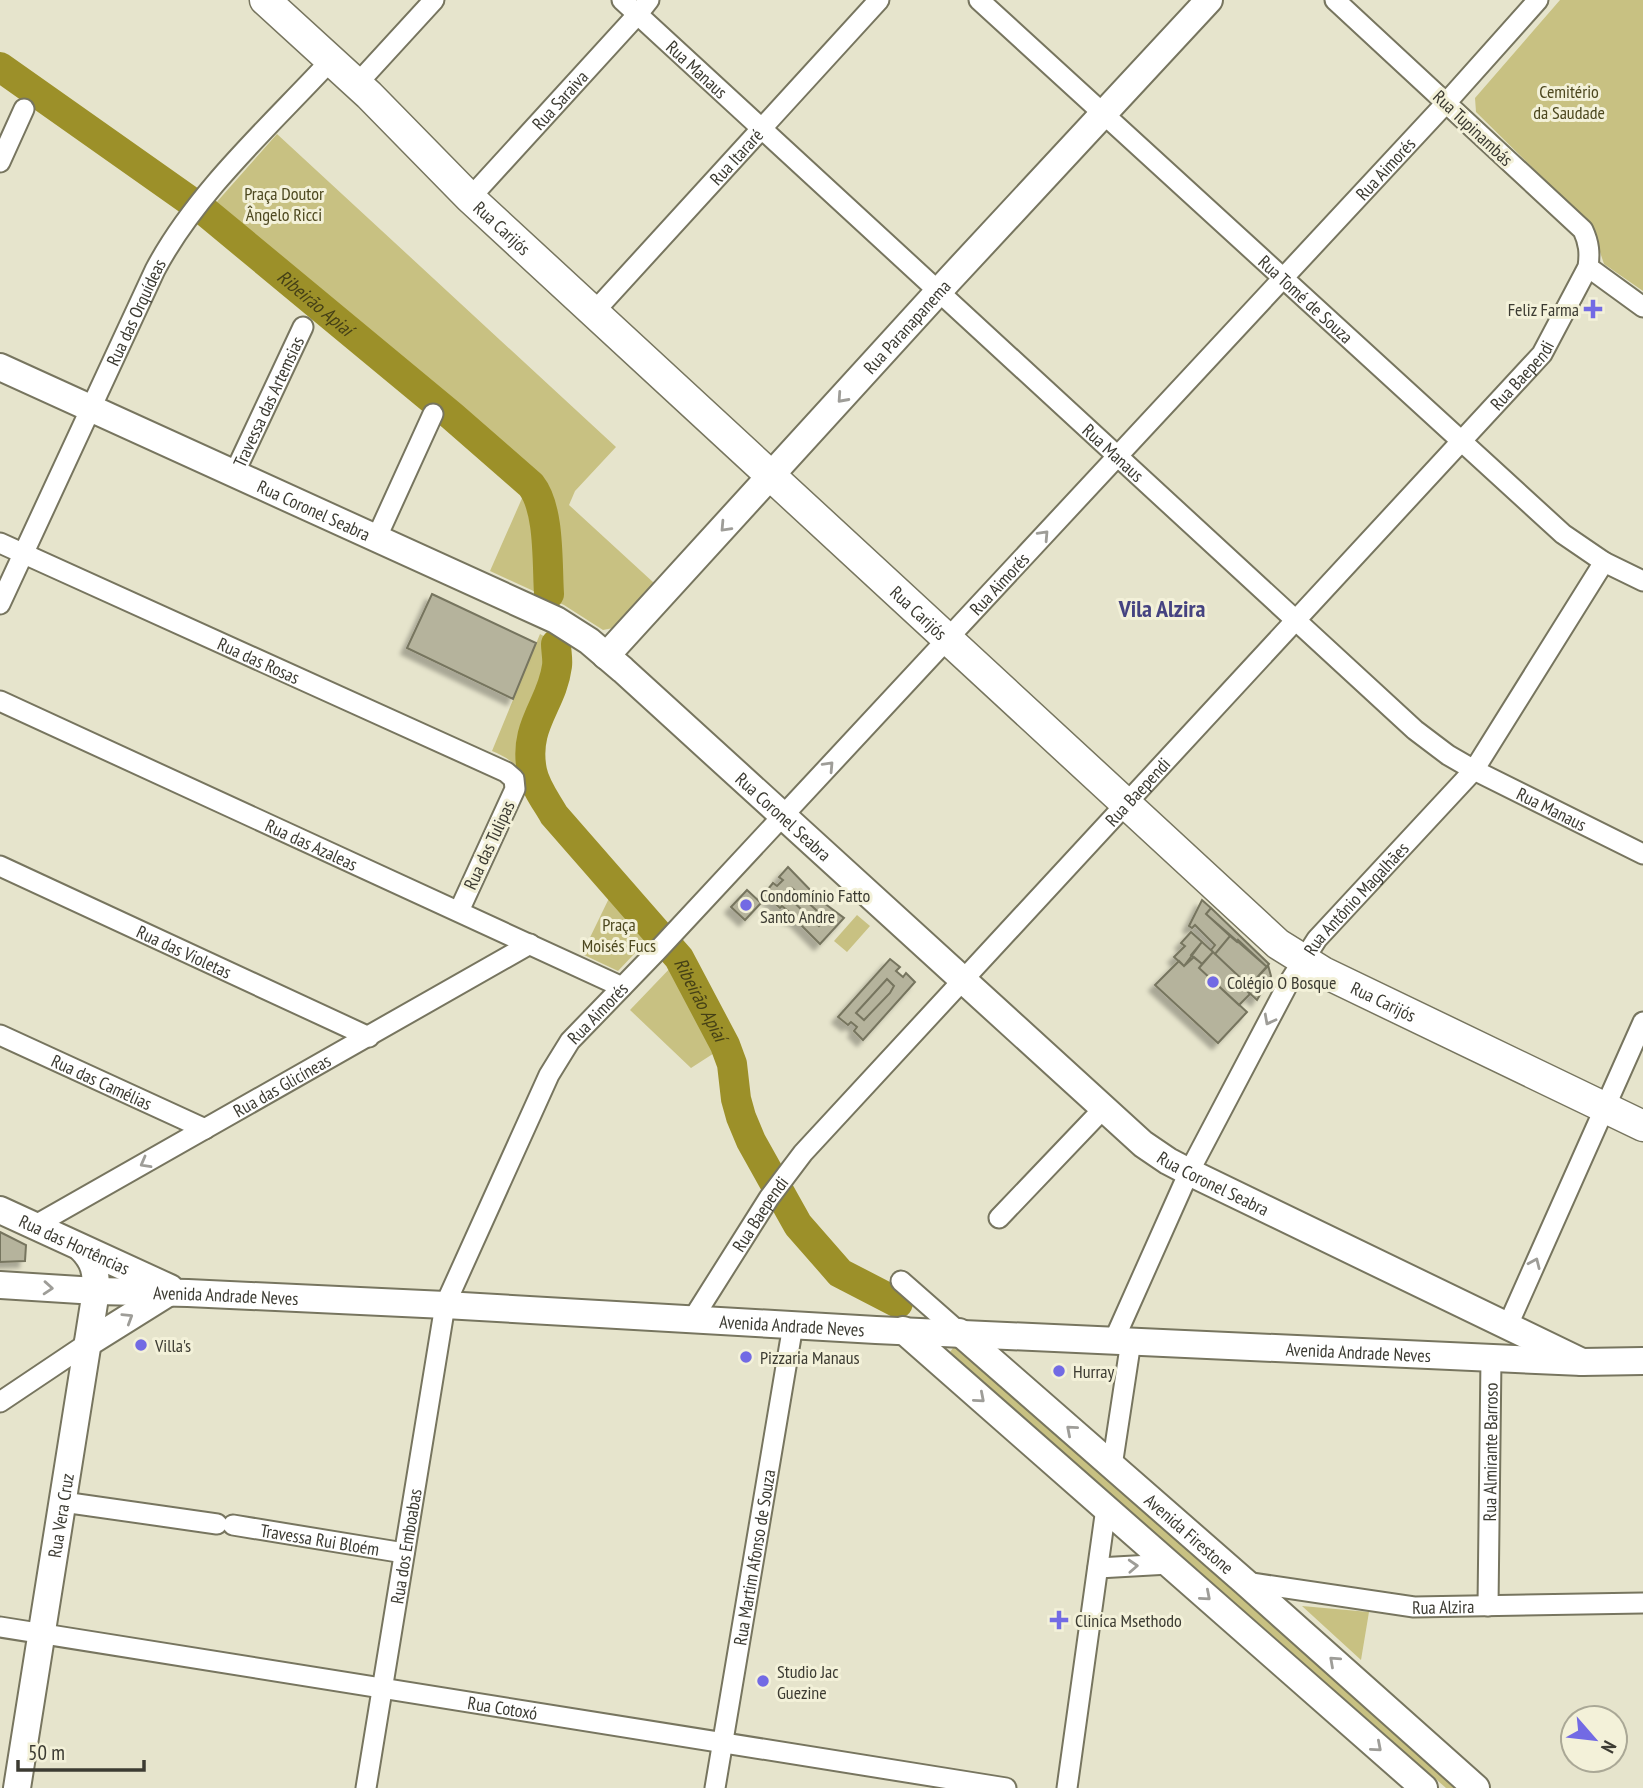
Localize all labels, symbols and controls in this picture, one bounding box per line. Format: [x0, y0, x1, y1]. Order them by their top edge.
street label: Rua Manaus [662, 35, 732, 103]
street label: Rua Saraiva [527, 65, 593, 134]
park label: Cemitério da Saudade [1533, 80, 1605, 124]
street label: Rua Tupinambás [1428, 85, 1518, 171]
street label: Rua Itararé [704, 124, 768, 189]
street label: Rua Aimorés [1350, 132, 1420, 205]
park label: Praça Doutor Ângelo Ricci [244, 182, 324, 226]
street label: Rua Carijós [469, 196, 536, 260]
street label: Rua Tomé de Souza [1254, 250, 1358, 348]
street label: Rua das Orquídeas [101, 254, 170, 369]
water label: Ribeirão Apiaí [273, 264, 361, 344]
street label: Rua Paranapanema [858, 275, 955, 378]
place label: Feliz Farma [1508, 298, 1579, 321]
marker: Feliz Farma [1585, 301, 1601, 317]
street label: Travessa das Artemsias [227, 332, 309, 471]
street label: Rua Baependi [1485, 336, 1559, 415]
one-way arrow [838, 390, 851, 403]
street label: Rua Manaus [1078, 419, 1149, 486]
street label: Rua Coronel Seabra [254, 474, 374, 546]
one-way arrow [721, 519, 733, 532]
one-way arrow [1035, 530, 1048, 543]
street label: Rua Aimorés [964, 547, 1034, 620]
street label: Rua Carijós [886, 580, 952, 644]
district label: Vila Alzira [1118, 593, 1205, 624]
street label: Rua das Rosas [214, 632, 303, 689]
street label: Rua Baependi [1100, 752, 1175, 831]
one-way arrow [820, 761, 833, 774]
street label: Rua Coronel Seabra [731, 767, 836, 866]
street label: Rua Manaus [1513, 782, 1590, 836]
street label: Rua das Tulipas [458, 797, 520, 893]
street label: Rua das Azaleas [262, 813, 361, 875]
street label: Rua Antônio Magalhães [1298, 837, 1413, 959]
place label: Condomínio Fatto Santo Andre [760, 884, 870, 928]
marker: Condomínio Fatto Santo Andre [738, 897, 754, 913]
park label: Praça Moisés Fucs [582, 913, 656, 957]
street label: Rua das Violetas [133, 919, 235, 983]
water label: Ribeirão Apiaí [669, 954, 735, 1049]
place label: Colégio O Bosque [1227, 971, 1336, 994]
marker: Colégio O Bosque [1205, 974, 1221, 990]
street label: Rua Carijós [1347, 976, 1420, 1027]
street label: Rua Aimorés [562, 977, 632, 1049]
one-way arrow [1264, 1013, 1278, 1025]
street label: Rua das Glicíneas [229, 1048, 335, 1122]
street label: Rua das Camélias [48, 1049, 156, 1115]
street label: Rua Coronel Seabra [1153, 1146, 1273, 1220]
one-way arrow [140, 1155, 153, 1168]
street label: Rua Baependi [727, 1172, 793, 1256]
street label: Rua das Hortências [16, 1209, 133, 1279]
one-way arrow [1527, 1258, 1541, 1270]
one-way arrow [43, 1281, 54, 1296]
street label: Avenida Andrade Neves [153, 1281, 299, 1310]
street label: Avenida Andrade Neves [719, 1309, 865, 1341]
one-way arrow [121, 1313, 134, 1326]
place label: Villa's [154, 1334, 191, 1357]
marker: Villa's [133, 1337, 149, 1353]
street label: Avenida Andrade Neves [1285, 1337, 1431, 1367]
place label: Pizzaria Manaus [760, 1346, 860, 1369]
marker: Pizzaria Manaus [738, 1349, 754, 1365]
place label: Hurray [1073, 1360, 1115, 1383]
marker: Hurray [1051, 1363, 1067, 1379]
street label: Rua Almirante Barroso [1478, 1382, 1502, 1521]
one-way arrow [972, 1390, 985, 1402]
one-way arrow [1066, 1426, 1079, 1438]
street label: Rua Martim Afonso de Souza [728, 1468, 780, 1647]
street label: Rua Vera Cruz [42, 1472, 78, 1559]
street label: Rua dos Emboabas [385, 1487, 426, 1605]
street label: Avenida Firestone [1140, 1488, 1239, 1579]
street label: Travessa Rui Bloém [259, 1518, 381, 1560]
one-way arrow [1128, 1558, 1139, 1573]
one-way arrow [1198, 1588, 1211, 1601]
street label: Rua Alzira [1412, 1594, 1474, 1619]
place label: Clinica Msethodo [1075, 1609, 1182, 1632]
marker: Clinica Msethodo [1049, 1610, 1069, 1630]
one-way arrow [1329, 1657, 1342, 1669]
place label: Studio Jac Guezine [777, 1660, 839, 1704]
marker: Studio Jac Guezine [755, 1673, 771, 1689]
street label: Rua Cotoxó [466, 1691, 539, 1724]
north arrow [1559, 1704, 1629, 1774]
scale bar [18, 1728, 144, 1772]
text: N [1596, 1737, 1622, 1757]
text: 50 m [28, 1739, 65, 1766]
one-way arrow [1369, 1739, 1382, 1751]

